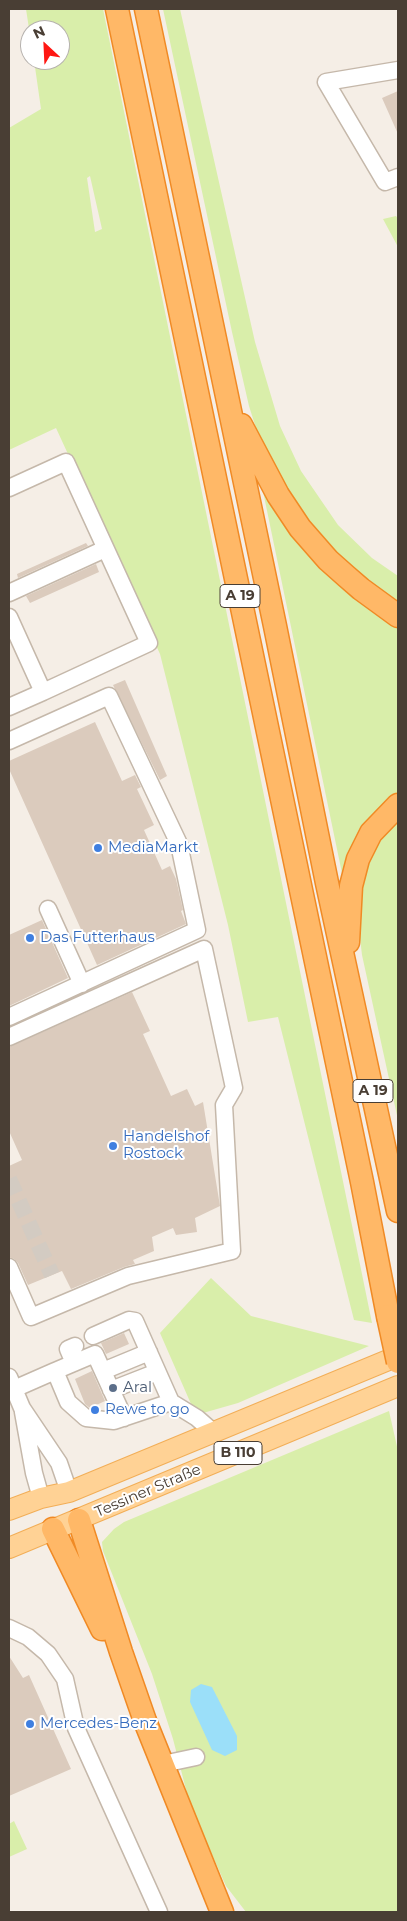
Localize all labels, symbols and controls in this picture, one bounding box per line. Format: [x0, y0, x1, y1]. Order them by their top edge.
north arrow [20, 20, 70, 70]
text: N [30, 22, 48, 43]
road number: A 19 [220, 584, 260, 608]
place label: MediaMarkt [108, 839, 199, 857]
marker: MediaMarkt [92, 842, 104, 854]
place label: Das Futterhaus [40, 929, 155, 947]
marker: Das Futterhaus [24, 932, 36, 944]
road number: A 19 [353, 1080, 393, 1102]
place label: Handelshof Rostock [123, 1128, 209, 1163]
marker: Handelshof Rostock [107, 1140, 119, 1152]
place label: Aral [123, 1379, 152, 1397]
marker: Aral [107, 1382, 119, 1394]
place label: Rewe to go [105, 1401, 190, 1419]
marker: Rewe to go [89, 1404, 101, 1416]
road number: B 110 [214, 1442, 262, 1465]
street label: Tessiner Straße [92, 1461, 204, 1521]
place label: Mercedes-Benz [40, 1715, 157, 1733]
marker: Mercedes-Benz [24, 1718, 36, 1730]

